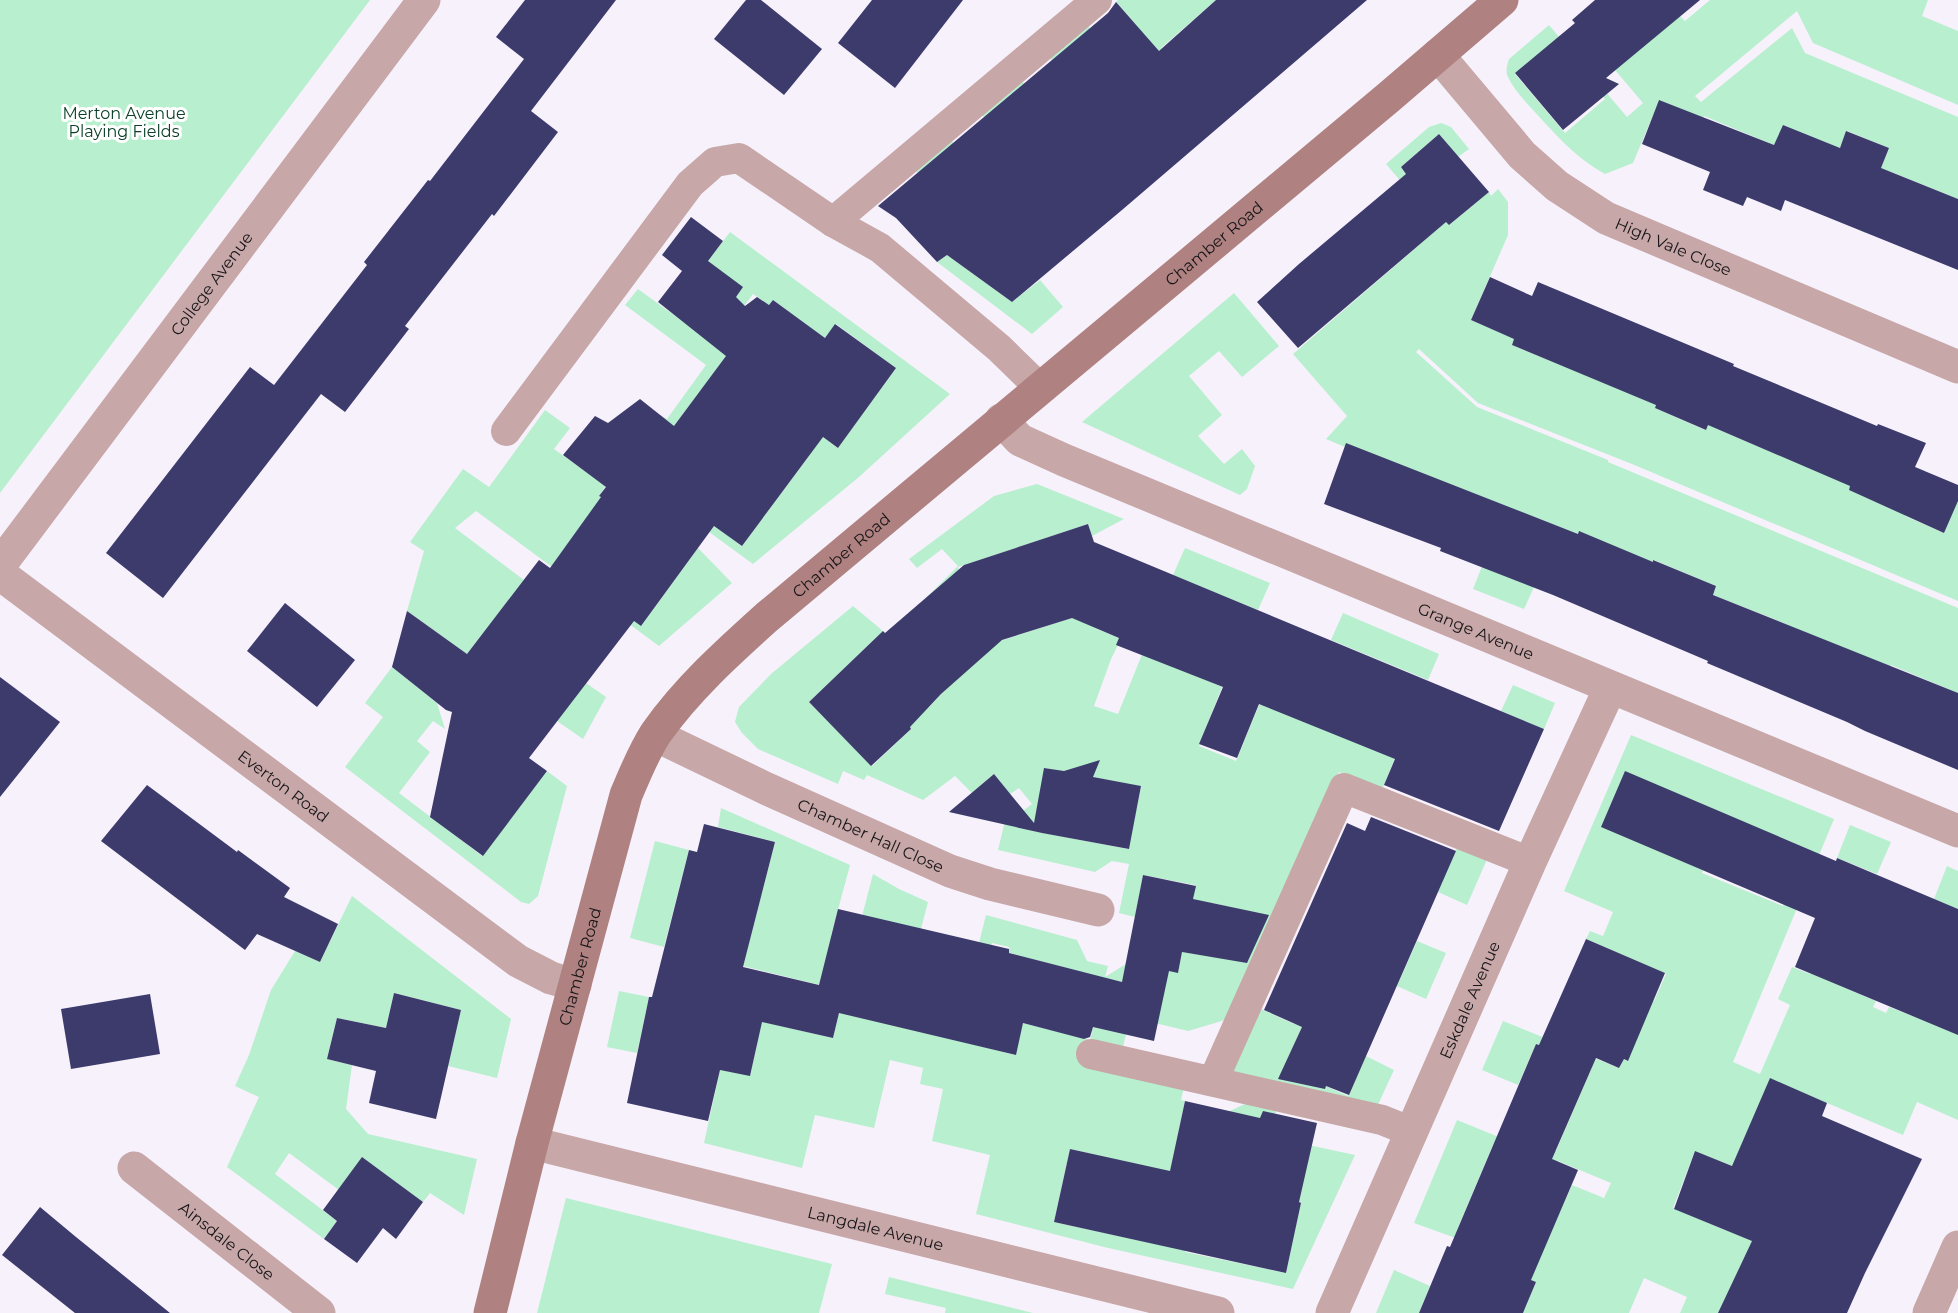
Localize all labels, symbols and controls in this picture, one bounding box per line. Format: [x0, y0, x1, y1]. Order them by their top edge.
park label: Merton Avenue Playing Fields [62, 104, 186, 141]
street label: Chamber Road [1161, 197, 1267, 290]
street label: High Vale Close [1612, 214, 1734, 280]
street label: College Avenue [167, 228, 257, 339]
street label: Chamber Road [789, 509, 894, 602]
street label: Grange Avenue [1415, 599, 1537, 664]
street label: Everton Road [234, 746, 332, 826]
street label: Chamber Hall Close [794, 795, 947, 877]
street label: Chamber Road [555, 905, 605, 1028]
street label: Eskdale Avenue [1436, 938, 1504, 1062]
street label: Ainsdale Close [175, 1198, 278, 1284]
street label: Langdale Avenue [805, 1203, 946, 1255]

